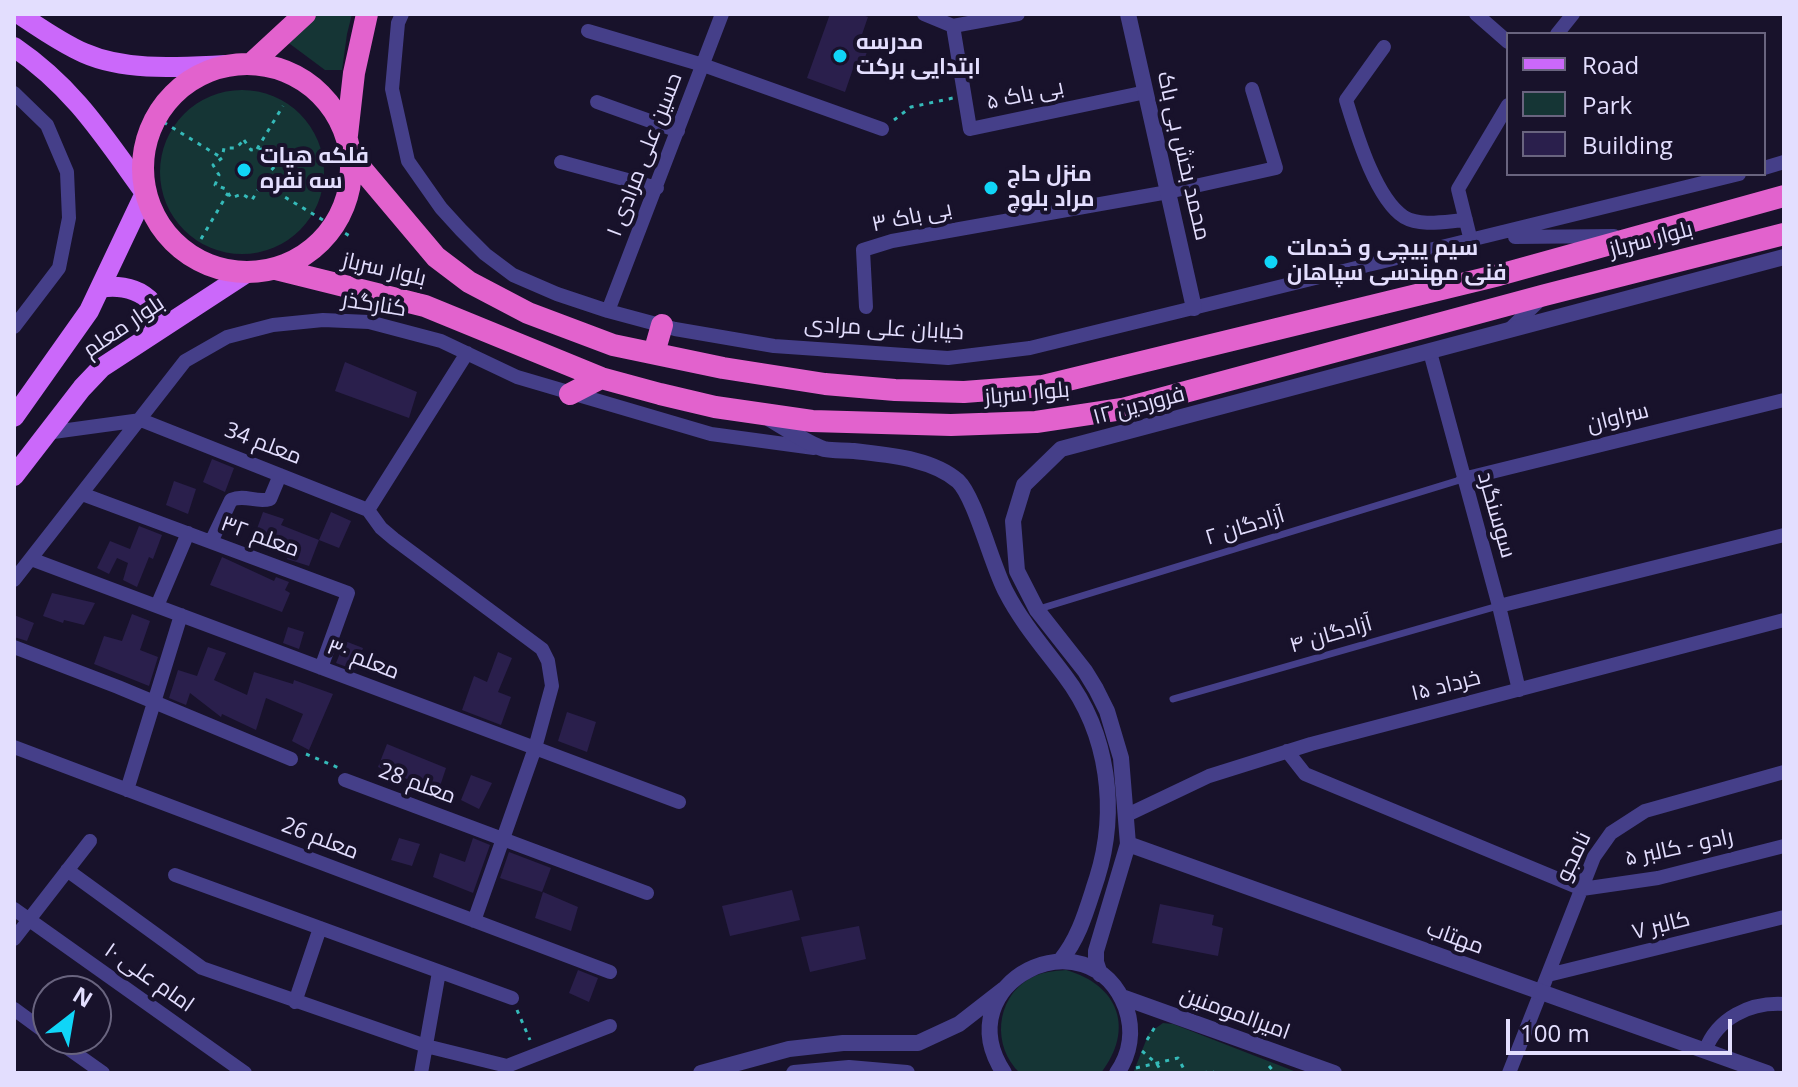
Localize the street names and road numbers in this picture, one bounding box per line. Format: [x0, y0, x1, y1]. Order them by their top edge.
street label: حسین علی مرادی ۱ [602, 69, 688, 241]
street label: محمد بخش بی باک [1151, 69, 1215, 243]
street label: بی باک ۵ [984, 74, 1066, 116]
street label: بی باک ۳ [870, 196, 954, 238]
street label: بلوار سرباز [1606, 216, 1696, 264]
street label: بلوار سرباز [339, 248, 429, 292]
street label: کنارگذر [340, 287, 408, 323]
street label: بلوار معلم [78, 290, 170, 364]
street label: خیابان علی مرادی [804, 312, 964, 346]
street label: بلوار سرباز [983, 377, 1071, 411]
street label: ۱۲ فروردین [1090, 381, 1188, 431]
street label: سراوان [1584, 398, 1652, 438]
street label: معلم 34 [221, 417, 305, 471]
street label: سوسنگرد [1471, 469, 1521, 561]
street label: آزادگان ۲ [1202, 502, 1288, 552]
street label: معلم ۳۲ [217, 511, 303, 563]
street label: آزادگان ۴ [1287, 611, 1375, 659]
street label: معلم ۳۰ [323, 634, 403, 686]
street label: ۱۵ خرداد [1409, 665, 1483, 707]
street label: معلم 28 [375, 758, 459, 810]
street label: معلم 26 [278, 812, 362, 866]
street label: رادو - کالبر ۵ [1622, 824, 1736, 872]
street label: نامجو [1551, 828, 1597, 886]
street label: کالبر ۷ [1629, 906, 1693, 946]
street label: مهتاب [1423, 916, 1487, 960]
street label: امام علی ۱۰ [99, 938, 199, 1018]
street label: امیرالمومنین [1176, 982, 1294, 1046]

